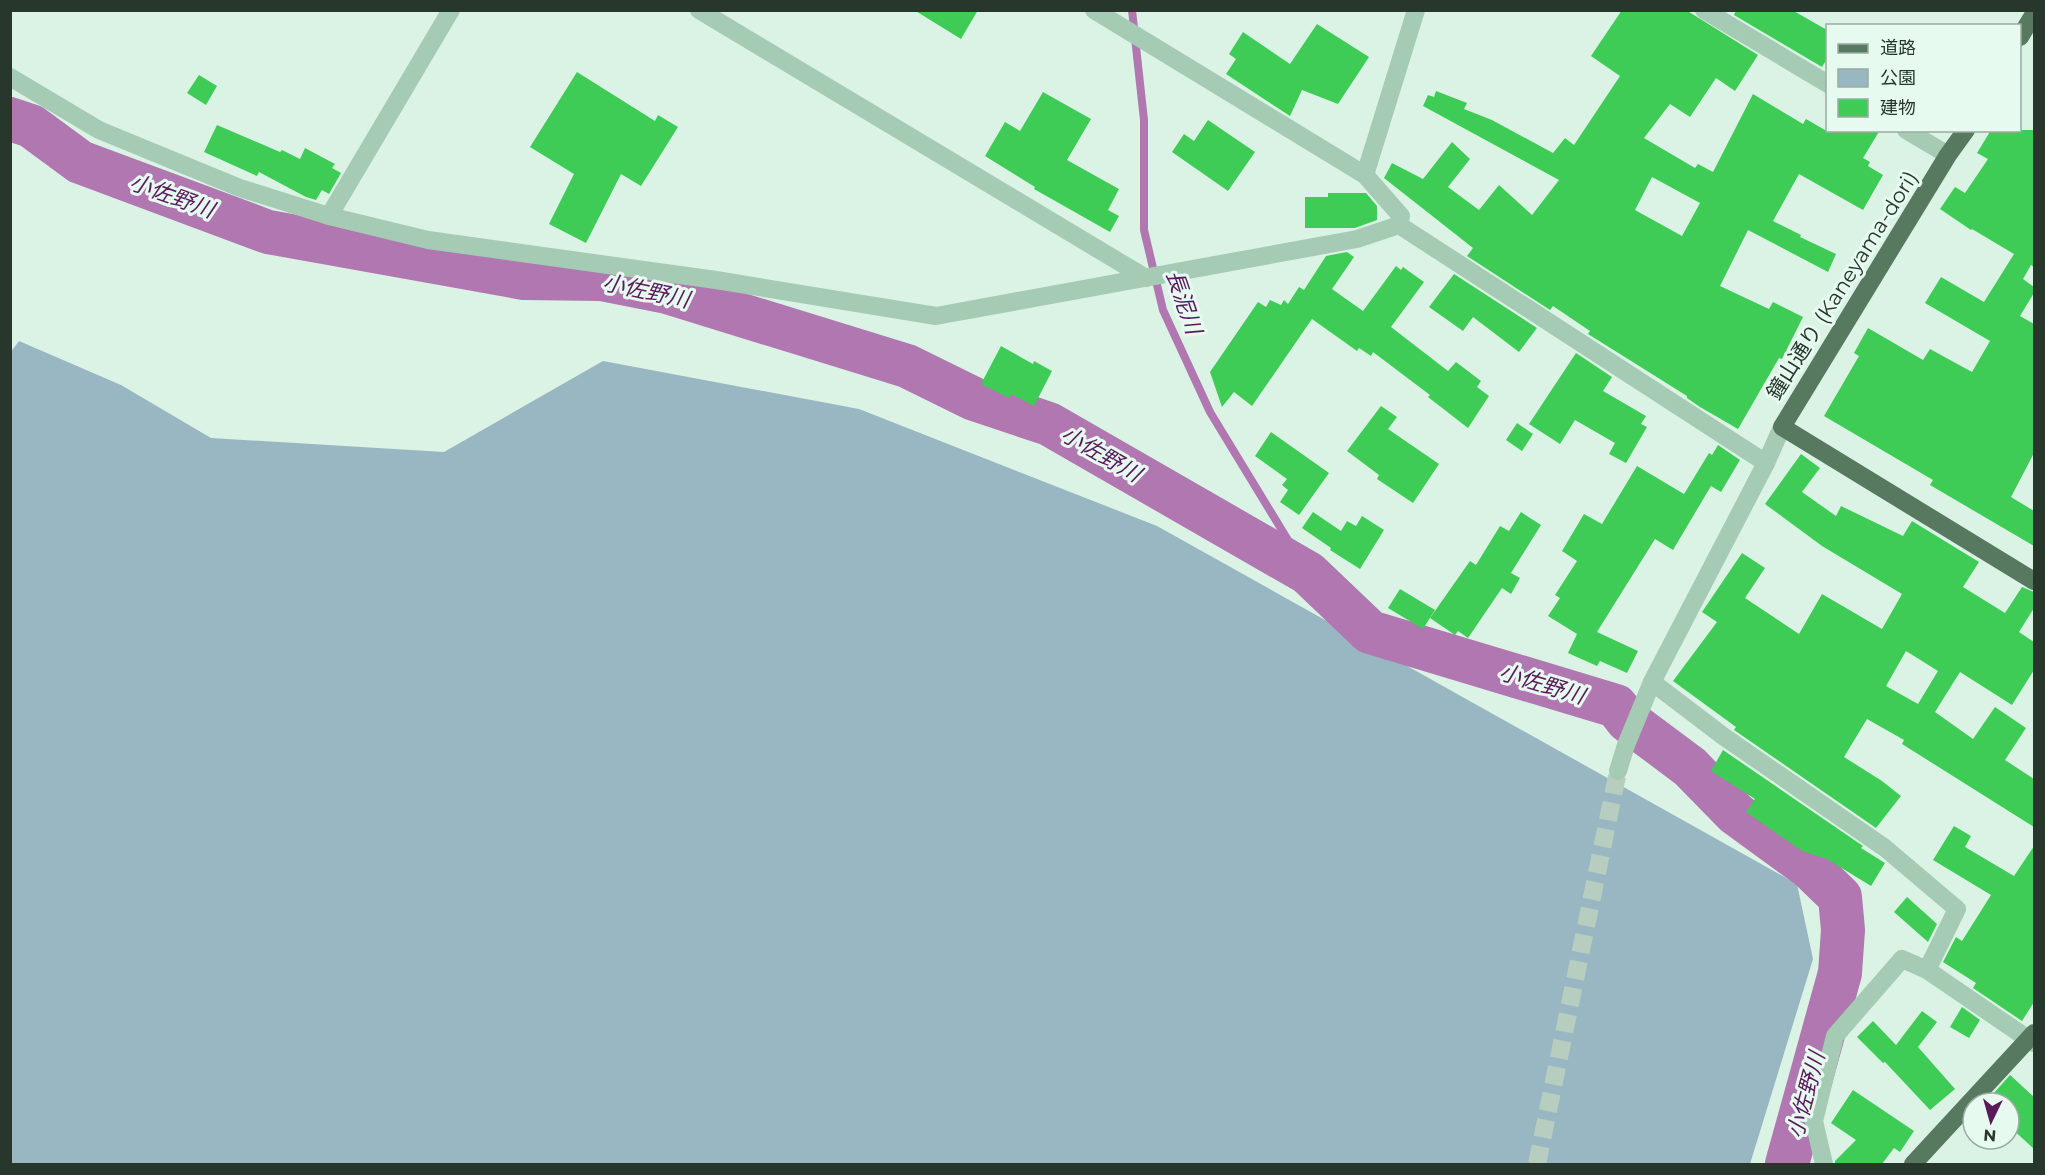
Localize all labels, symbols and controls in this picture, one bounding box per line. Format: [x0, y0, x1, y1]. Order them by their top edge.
legend [1826, 24, 2021, 132]
text: 道路 [1880, 37, 1916, 59]
text: 公園 [1880, 67, 1916, 89]
text: 建物 [1880, 97, 1916, 119]
street label: 鐘山通り (Kaneyama-dori) [1761, 166, 1923, 404]
water label: 小佐野川 [126, 168, 220, 224]
water label: 長泥川 [1160, 266, 1208, 339]
water label: 小佐野川 [600, 269, 694, 314]
water label: 小佐野川 [1056, 420, 1148, 489]
water label: 小佐野川 [1496, 658, 1590, 710]
water label: 小佐野川 [1782, 1047, 1831, 1141]
north arrow [1961, 1091, 2021, 1151]
text: N [1982, 1125, 1997, 1145]

